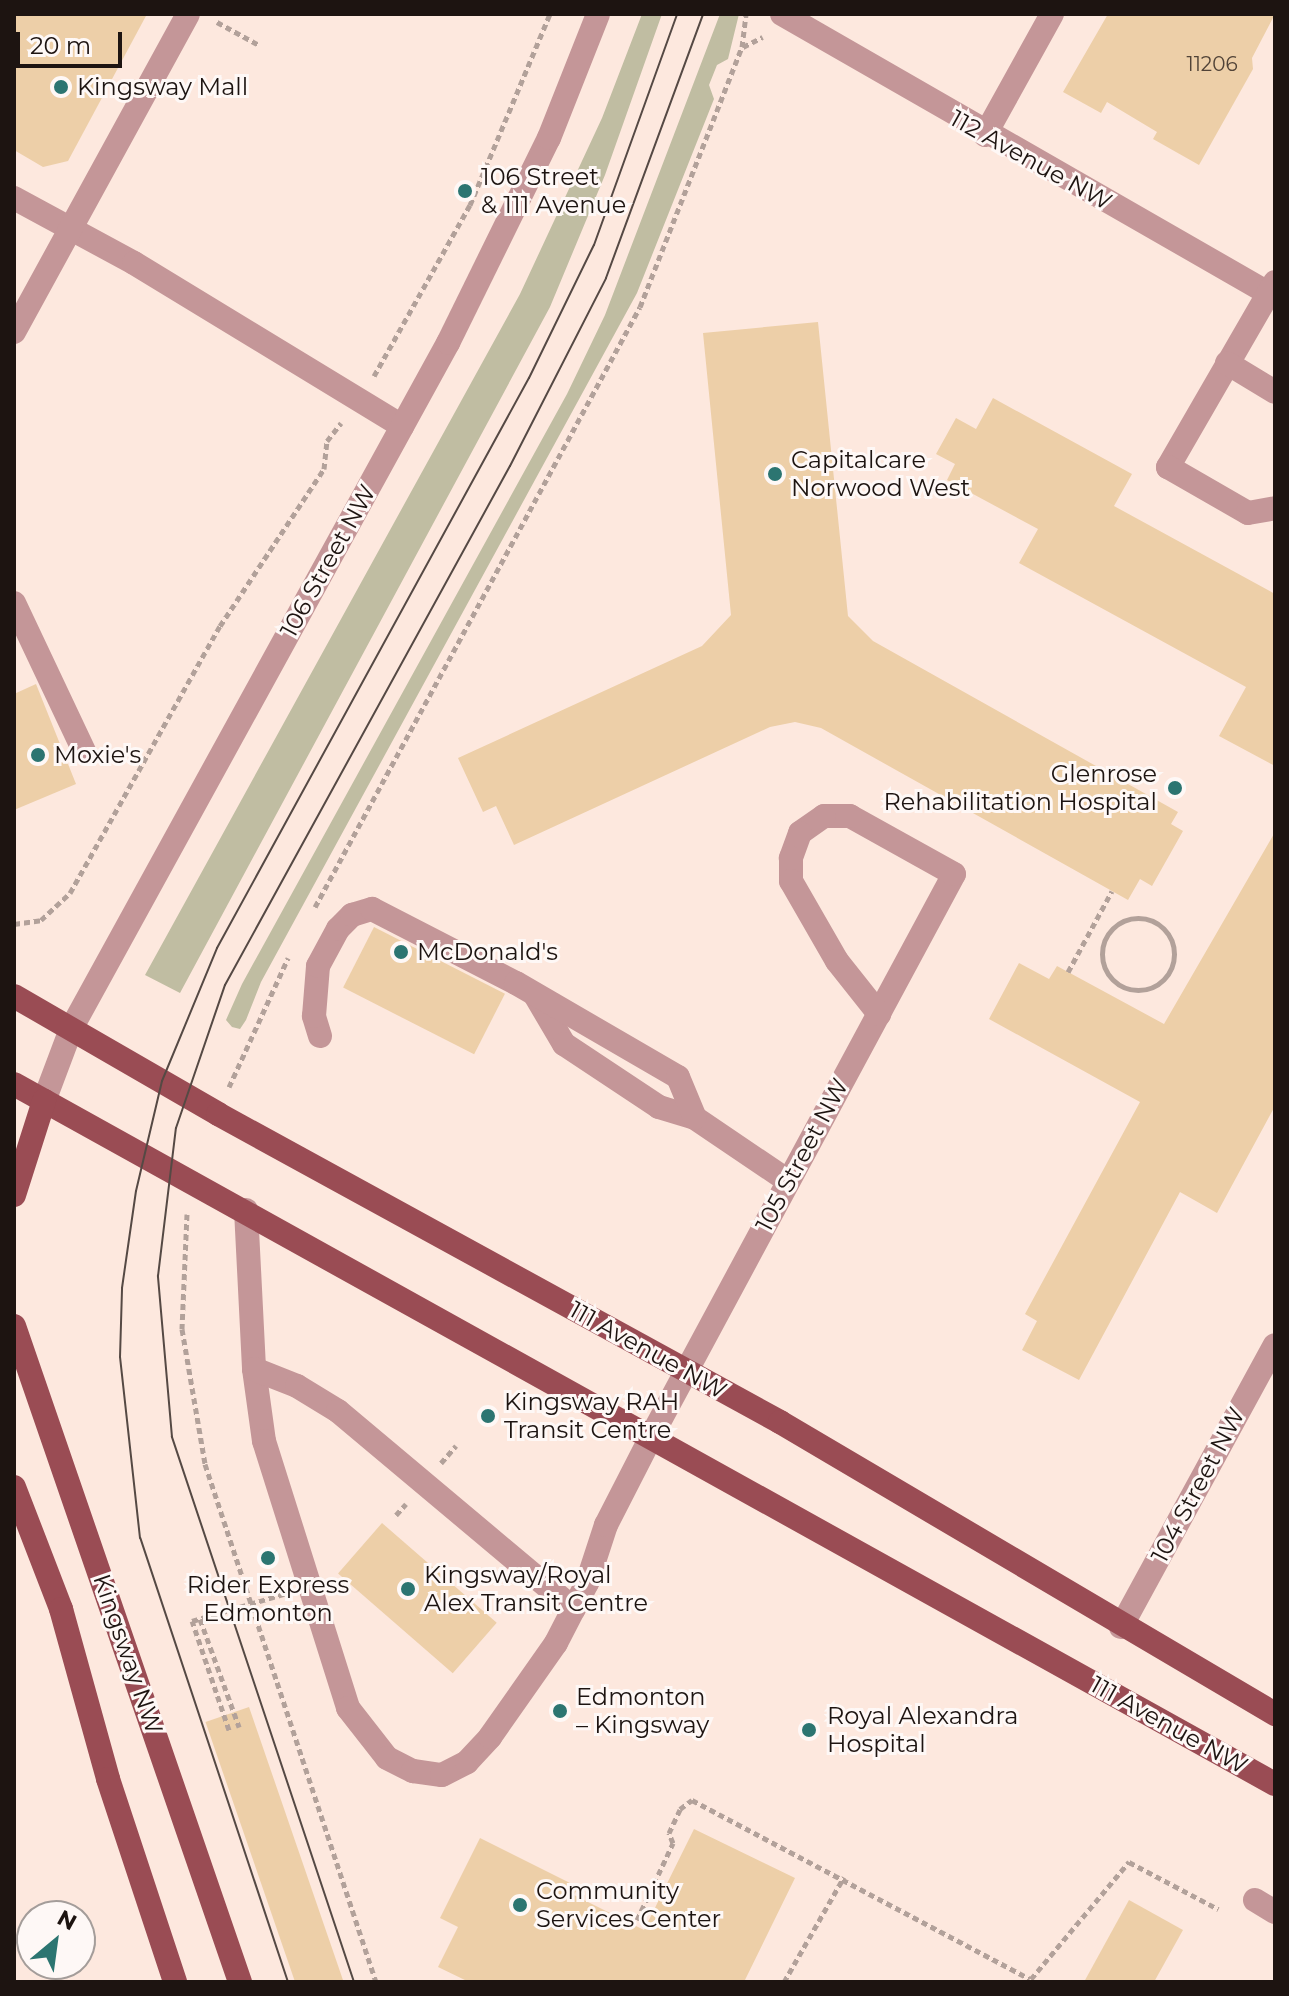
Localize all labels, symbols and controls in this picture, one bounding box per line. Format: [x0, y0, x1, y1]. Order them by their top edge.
scale bar [20, 16, 126, 66]
text: 20 m [30, 31, 91, 60]
house number: 11206 [1186, 52, 1238, 76]
place label: Kingsway Mall [77, 73, 248, 101]
marker: Kingsway Mall [52, 78, 70, 96]
street label: 112 Avenue NW [945, 104, 1117, 216]
place label: 106 Street & 111 Avenue [481, 163, 626, 219]
marker: 106 Street & 111 Avenue [456, 182, 474, 200]
place label: Capitalcare Norwood West [791, 446, 970, 502]
marker: Capitalcare Norwood West [766, 465, 784, 483]
street label: 106 Street NW [274, 480, 382, 642]
place label: Moxie's [54, 741, 141, 769]
marker: Moxie's [29, 746, 47, 764]
place label: Glenrose Rehabilitation Hospital [883, 760, 1157, 816]
marker: Glenrose Rehabilitation Hospital [1164, 777, 1186, 799]
place label: McDonald's [417, 938, 558, 966]
marker: McDonald's [392, 943, 410, 961]
street label: 105 Street NW [750, 1074, 854, 1236]
street label: 111 Avenue NW [565, 1295, 731, 1405]
place label: Kingsway RAH Transit Centre [504, 1388, 679, 1444]
street label: 104 Street NW [1145, 1403, 1251, 1567]
marker: Kingsway RAH Transit Centre [479, 1407, 497, 1425]
marker: Rider Express Edmonton [259, 1549, 277, 1567]
place label: Kingsway/Royal Alex Transit Centre [424, 1561, 648, 1617]
street label: Kingsway NW [87, 1570, 169, 1738]
place label: Rider Express Edmonton [187, 1571, 349, 1627]
marker: Kingsway/Royal Alex Transit Centre [399, 1580, 417, 1598]
street label: 111 Avenue NW [1086, 1670, 1252, 1780]
place label: Edmonton – Kingsway [576, 1683, 709, 1739]
marker: Edmonton – Kingsway [551, 1702, 569, 1720]
place label: Royal Alexandra Hospital [827, 1702, 1018, 1758]
marker: Royal Alexandra Hospital [798, 1719, 820, 1741]
place label: Community Services Center [536, 1877, 721, 1933]
marker: Community Services Center [511, 1896, 529, 1914]
north arrow [16, 1900, 96, 1980]
text: N [53, 1904, 81, 1936]

